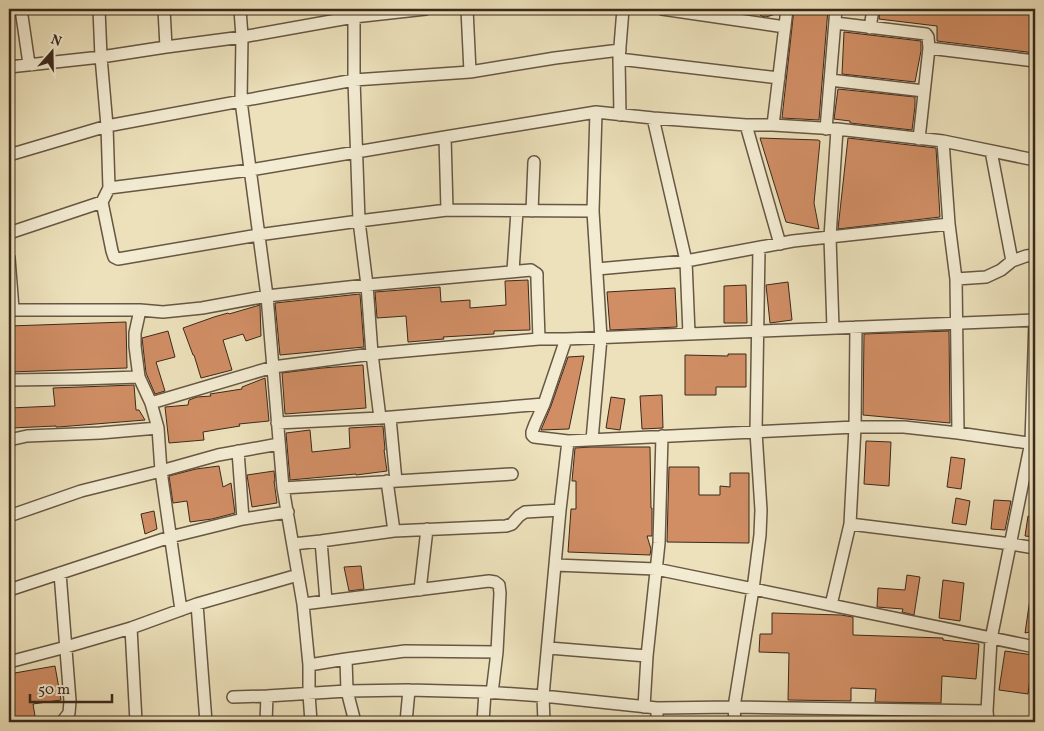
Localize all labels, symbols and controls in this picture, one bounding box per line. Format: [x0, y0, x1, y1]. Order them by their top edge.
north arrow [28, 28, 78, 78]
text: N [48, 31, 64, 52]
scale bar [30, 671, 112, 703]
text: 50 m [38, 680, 70, 701]

